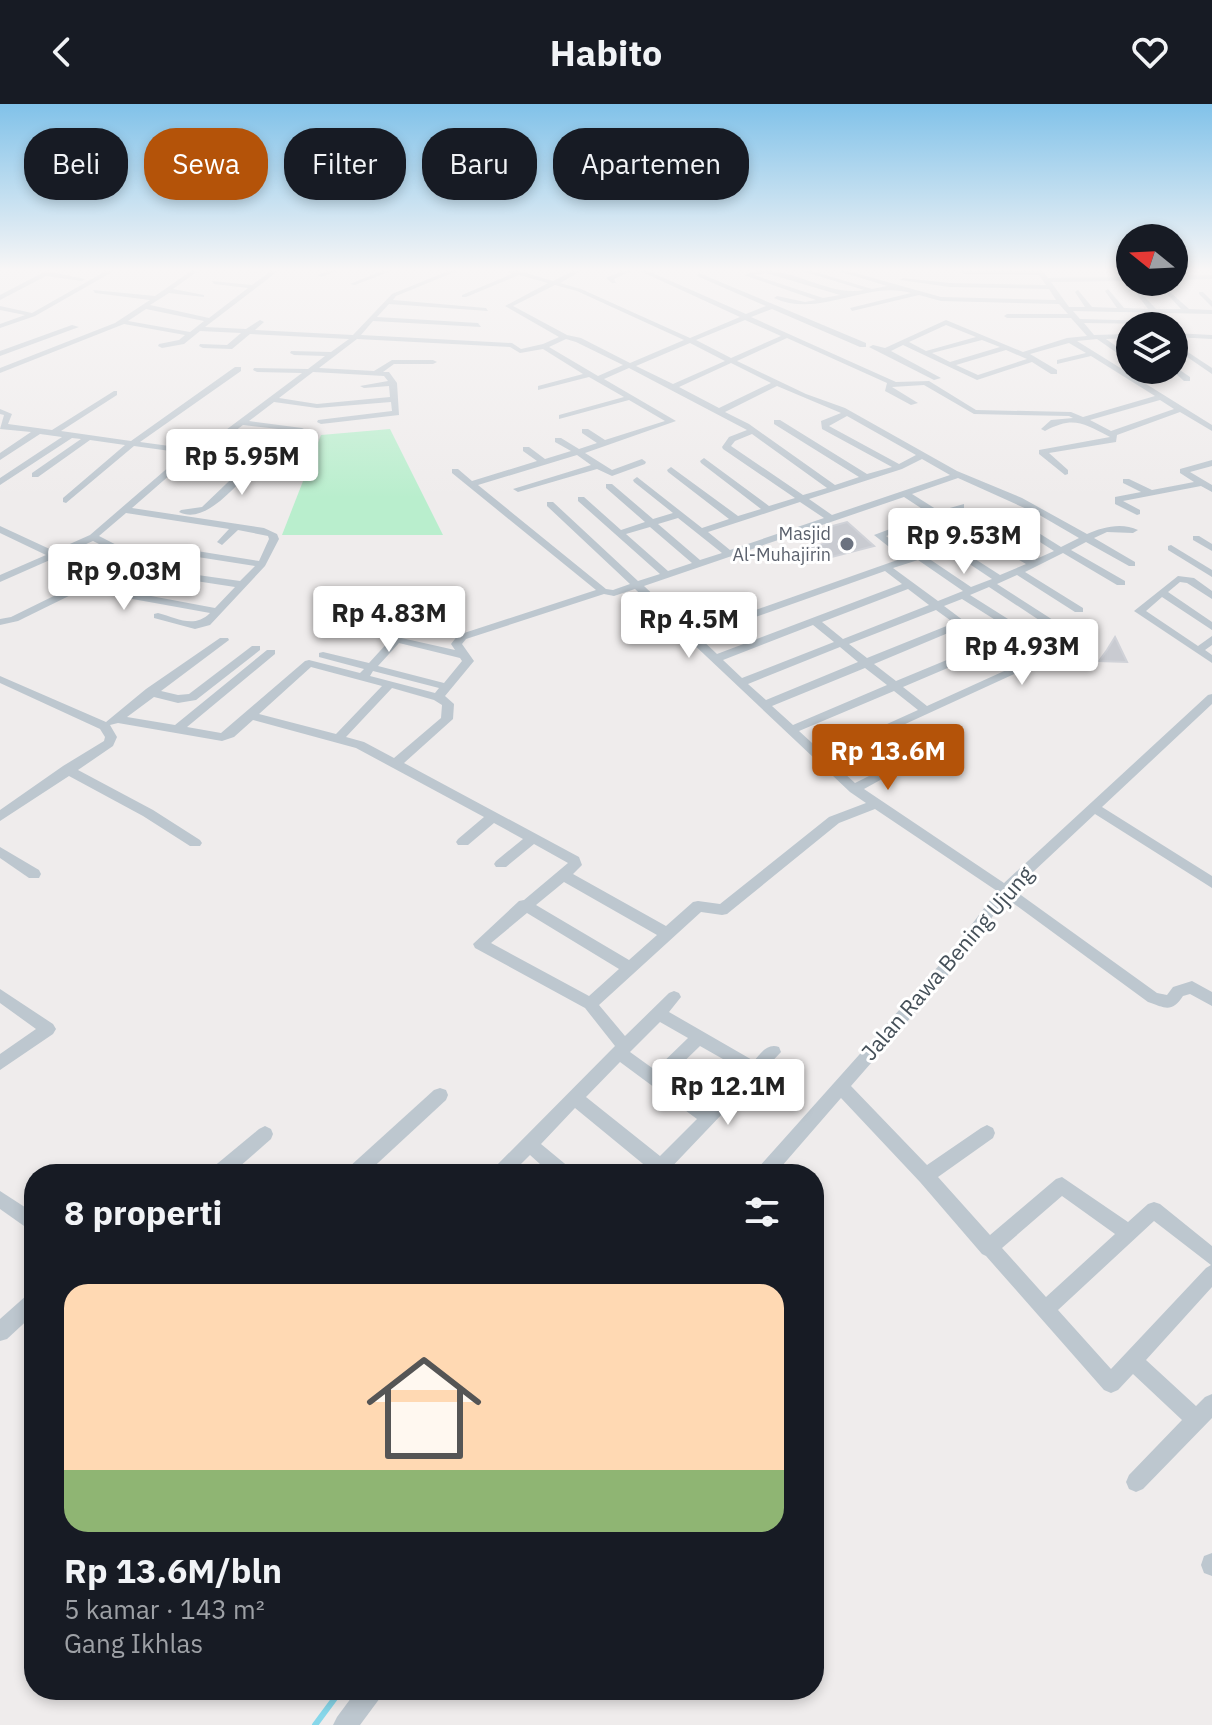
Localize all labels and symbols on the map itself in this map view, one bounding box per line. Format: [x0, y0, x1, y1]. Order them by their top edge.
north arrow [1116, 224, 1188, 296]
pin: Rp 5.95M [159, 429, 325, 497]
pin: Rp 9.53M [881, 508, 1047, 576]
place label: Masjid Al-Muhajirin [733, 522, 831, 566]
marker: Masjid Al-Muhajirin [838, 535, 856, 553]
pin: Rp 9.03M [41, 544, 207, 612]
pin: Rp 4.83M [306, 586, 472, 654]
pin: Rp 4.5M [615, 592, 763, 660]
pin: Rp 4.93M [939, 619, 1105, 687]
pin: Rp 13.6M [805, 724, 971, 792]
street label: Jalan Rawa Bening Ujung [854, 859, 1039, 1066]
pin: Rp 12.1M [645, 1059, 811, 1127]

